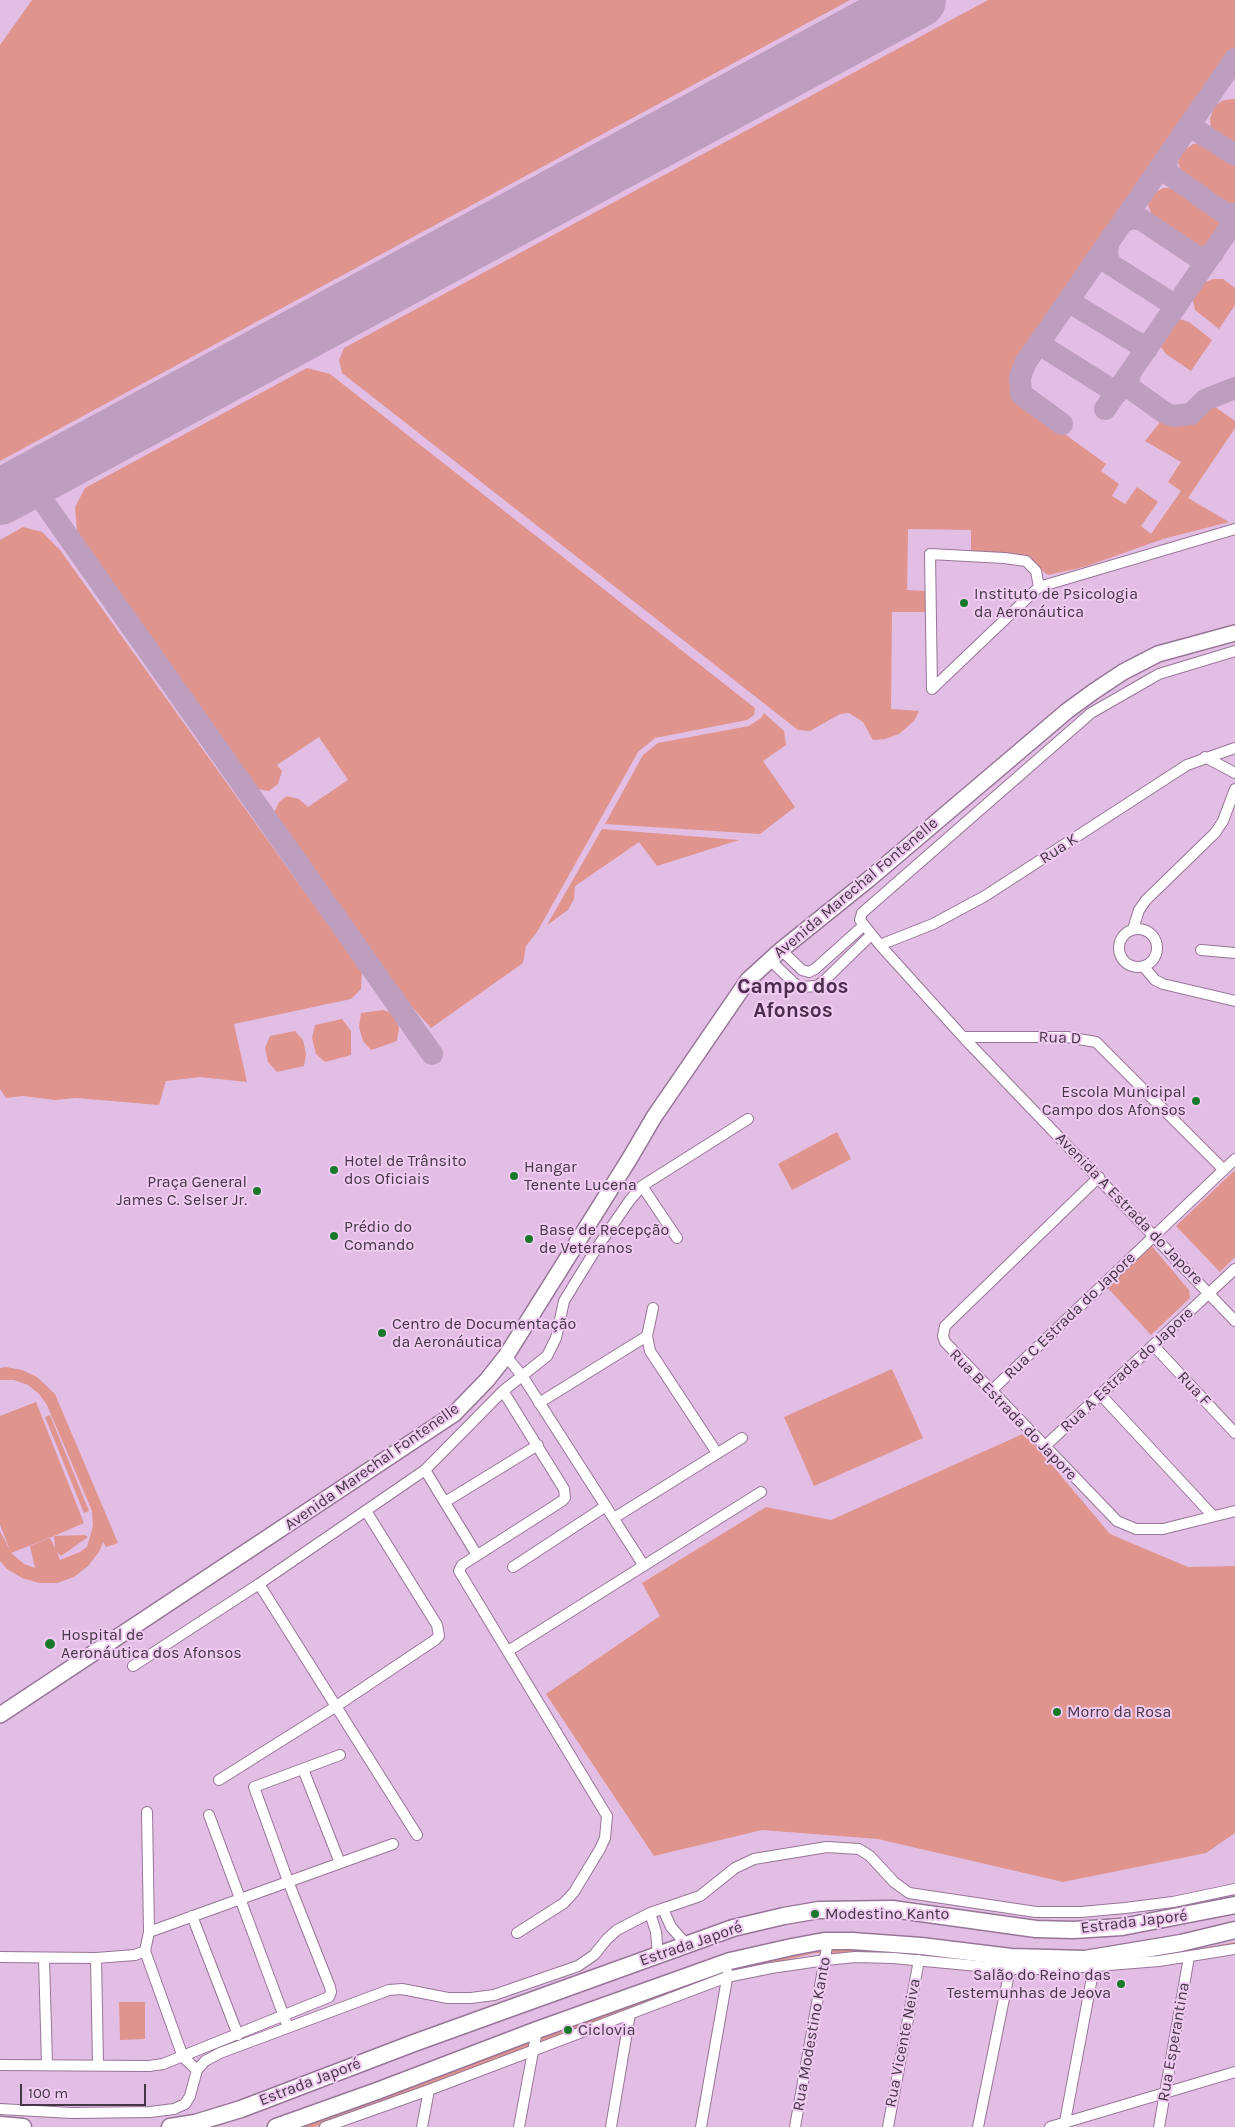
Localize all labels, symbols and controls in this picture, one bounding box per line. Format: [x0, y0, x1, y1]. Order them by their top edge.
place label: Instituto de Psicologia da Aeronáutica [974, 584, 1138, 622]
marker: Instituto de Psicologia da Aeronáutica [958, 597, 970, 609]
street label: Avenida Marechal Fontenelle [770, 814, 942, 962]
street label: Rua K [1036, 830, 1082, 868]
district label: Campo dos Afonsos [737, 974, 849, 1024]
street label: Rua D [1038, 1028, 1082, 1048]
place label: Escola Municipal Campo dos Afonsos [1042, 1082, 1186, 1120]
marker: Escola Municipal Campo dos Afonsos [1190, 1095, 1202, 1107]
street label: Avenida A Estrada do Japore [1051, 1129, 1207, 1289]
place label: Hotel de Trânsito dos Oficiais [344, 1151, 466, 1189]
place label: Hangar Tenente Lucena [524, 1157, 637, 1195]
marker: Hotel de Trânsito dos Oficiais [328, 1164, 340, 1176]
marker: Hangar Tenente Lucena [508, 1170, 520, 1182]
place label: Praça General James C. Selser Jr. [116, 1172, 247, 1210]
marker: Praça General James C. Selser Jr. [251, 1185, 263, 1197]
place label: Prédio do Comando [344, 1217, 414, 1255]
place label: Base de Recepção de Veteranos [539, 1220, 669, 1258]
marker: Prédio do Comando [328, 1230, 340, 1242]
marker: Base de Recepção de Veteranos [523, 1233, 535, 1245]
street label: Rua C Estrada do Japore [1000, 1248, 1140, 1384]
street label: Rua A Estrada do Japore [1057, 1303, 1197, 1437]
place label: Centro de Documentação da Aeronáutica [392, 1314, 576, 1352]
marker: Centro de Documentação da Aeronáutica [376, 1327, 388, 1339]
street label: Rua B Estrada do Japore [945, 1345, 1081, 1485]
street label: Rua F [1173, 1368, 1215, 1410]
street label: Avenida Marechal Fontenelle [281, 1399, 463, 1535]
place label: Hospital de Aeronáutica dos Afonsos [61, 1625, 242, 1663]
marker: Hospital de Aeronáutica dos Afonsos [43, 1637, 57, 1651]
place label: Morro da Rosa [1067, 1702, 1171, 1722]
marker: Morro da Rosa [1051, 1706, 1063, 1718]
place label: Modestino Kanto [825, 1904, 949, 1924]
street label: Estrada Japoré [1080, 1906, 1188, 1938]
marker: Modestino Kanto [809, 1908, 821, 1920]
street label: Estrada Japoré [637, 1917, 745, 1971]
street label: Rua Modestino Kanto [789, 1955, 835, 2113]
place label: Salão do Reino das Testemunhas de Jeova [947, 1965, 1111, 2003]
street label: Rua Vicente Neiva [881, 1977, 925, 2109]
marker: Salão do Reino das Testemunhas de Jeova [1115, 1978, 1127, 1990]
street label: Rua Esperantina [1154, 1981, 1194, 2103]
place label: Ciclovia [578, 2020, 636, 2040]
marker: Ciclovia [562, 2024, 574, 2036]
street label: Estrada Japoré [256, 2054, 364, 2110]
scale bar [22, 2074, 149, 2106]
text: 100 m [28, 2084, 68, 2102]

